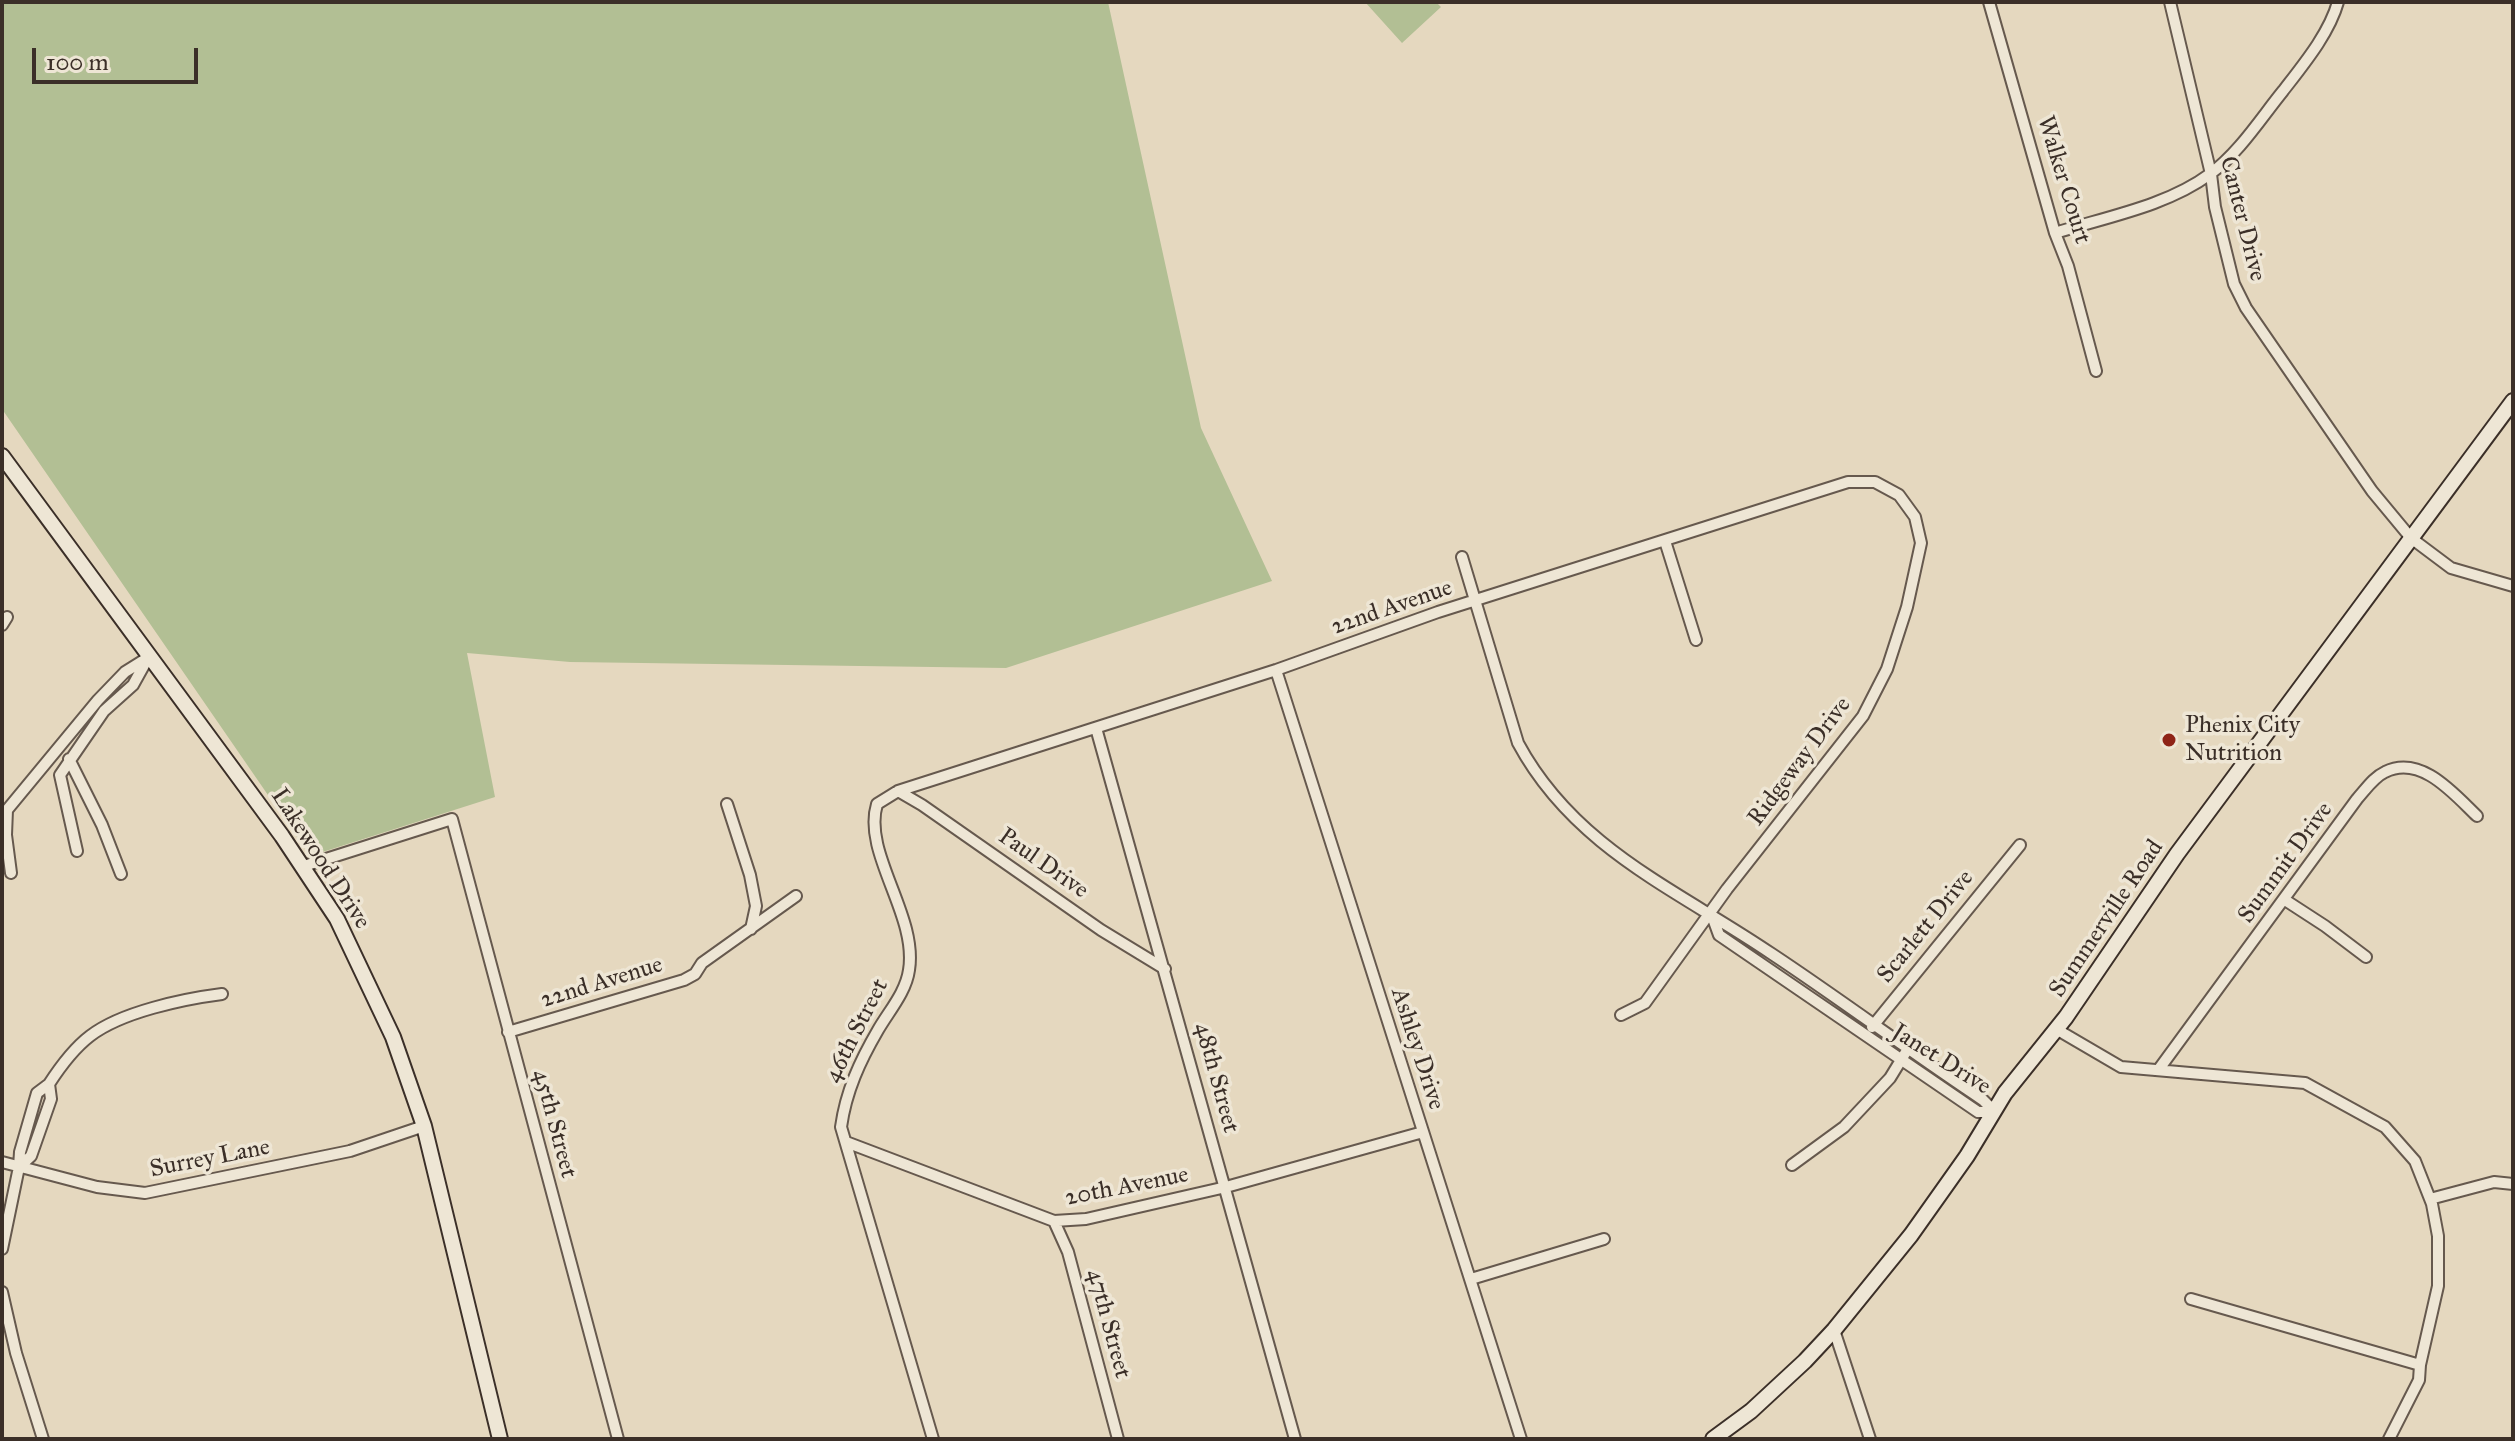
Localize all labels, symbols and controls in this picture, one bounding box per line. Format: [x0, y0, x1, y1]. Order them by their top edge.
scale bar [36, 32, 202, 82]
text: 100 m [46, 47, 109, 77]
street label: Walker Court [2030, 113, 2096, 247]
street label: Canter Drive [2213, 154, 2271, 284]
street label: 22nd Avenue [1328, 574, 1456, 642]
street label: Ridgeway Drive [1742, 692, 1858, 832]
place label: Phenix City Nutrition [2185, 712, 2300, 768]
marker: Phenix City Nutrition [2160, 731, 2178, 749]
street label: Lakewood Drive [264, 783, 376, 935]
street label: Summit Drive [2232, 797, 2340, 929]
street label: Paul Drive [992, 823, 1094, 905]
street label: Summerville Road [2044, 835, 2170, 1003]
street label: Scarlett Drive [1872, 865, 1980, 989]
street label: 22nd Avenue [538, 951, 666, 1015]
street label: 46th Street [819, 974, 895, 1088]
street label: Ashley Drive [1384, 984, 1450, 1114]
street label: Janet Drive [1886, 1018, 1996, 1102]
street label: 48th Street [1187, 1020, 1245, 1136]
street label: 45th Street [526, 1067, 582, 1181]
street label: Surrey Lane [148, 1133, 272, 1185]
street label: 20th Avenue [1063, 1161, 1191, 1213]
street label: 47th Street [1080, 1266, 1136, 1382]

